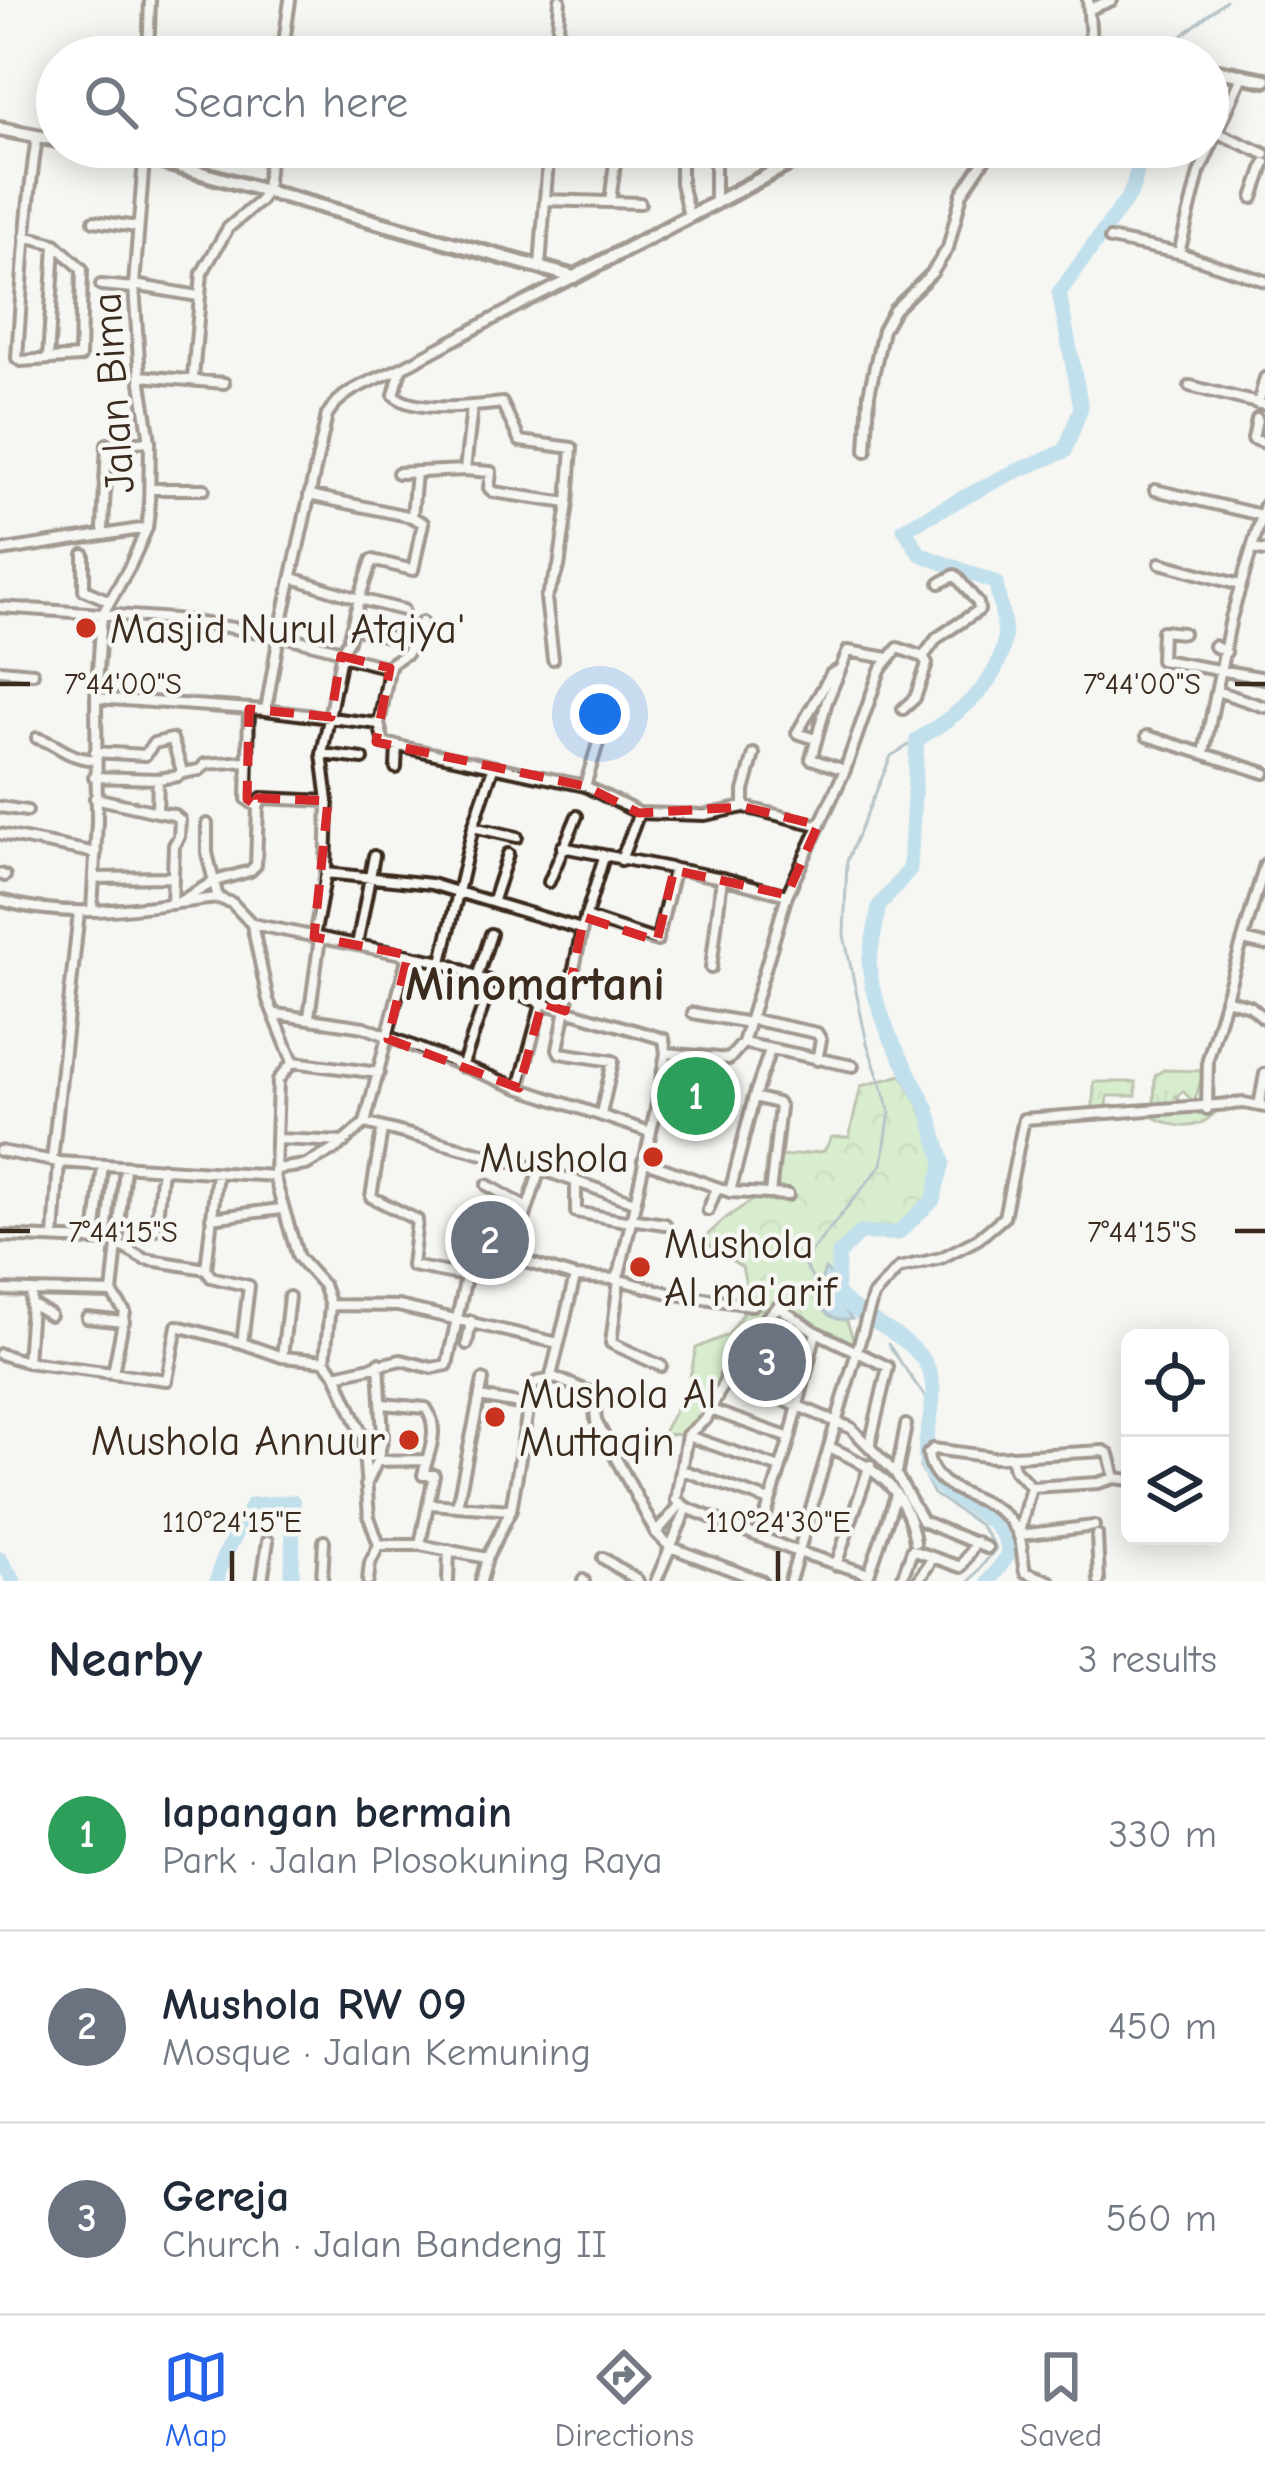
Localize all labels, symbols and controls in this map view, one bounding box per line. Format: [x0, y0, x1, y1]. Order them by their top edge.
search box [36, 36, 1229, 168]
icon: search [78, 69, 144, 135]
text: Search here [174, 76, 408, 128]
street label: Jalan Bima [82, 291, 145, 495]
place label: Masjid Nurul Atqiya' [110, 605, 465, 654]
marker: Masjid Nurul Atqiya' [73, 615, 99, 641]
text: 7°44'00"S [64, 667, 182, 702]
text: 7°44'00"S [1083, 667, 1201, 702]
your location [570, 684, 630, 744]
district label: Minomartani [405, 957, 665, 1012]
pin: 1 [657, 1051, 735, 1141]
place label: Mushola [479, 1134, 629, 1183]
marker: Mushola [640, 1144, 666, 1170]
pin: 2 [451, 1195, 529, 1285]
text: 7°44'15"S [68, 1215, 178, 1250]
text: 7°44'15"S [1087, 1215, 1197, 1250]
place label: Mushola Al ma'arif [664, 1220, 838, 1317]
marker: Mushola Al ma'arif [627, 1254, 653, 1280]
pin: 3 [728, 1317, 806, 1407]
map controls [1121, 1329, 1229, 1545]
button: locate [1121, 1329, 1229, 1437]
place label: Mushola Al Muttaqin [519, 1370, 716, 1467]
marker: Mushola Al Muttaqin [482, 1404, 508, 1430]
place label: Mushola Annuur [91, 1417, 385, 1466]
marker: Mushola Annuur [396, 1427, 422, 1453]
button: layers [1121, 1437, 1229, 1545]
text: 110°24'15"E [162, 1505, 302, 1540]
text: 110°24'30"E [705, 1505, 851, 1540]
text: Nearby [48, 1630, 202, 1689]
text: 3 results [1078, 1637, 1217, 1682]
text: lapangan bermain [162, 1786, 512, 1838]
text: 1 [79, 1812, 95, 1857]
text: 330 m [1109, 1812, 1217, 1857]
text: Park · Jalan Plosokuning Raya [162, 1838, 663, 1883]
text: Mushola RW 09 [162, 1978, 467, 2030]
text: 2 [77, 2004, 97, 2049]
text: 450 m [1108, 2004, 1217, 2049]
text: Mosque · Jalan Kemuning [162, 2030, 591, 2075]
text: Gereja [162, 2170, 289, 2222]
text: 3 [77, 2196, 97, 2241]
text: 560 m [1106, 2196, 1217, 2241]
text: Church · Jalan Bandeng II [162, 2222, 607, 2267]
tab: Map [163, 2344, 229, 2454]
tab: Directions [555, 2344, 694, 2454]
tab: Saved [1020, 2344, 1102, 2454]

